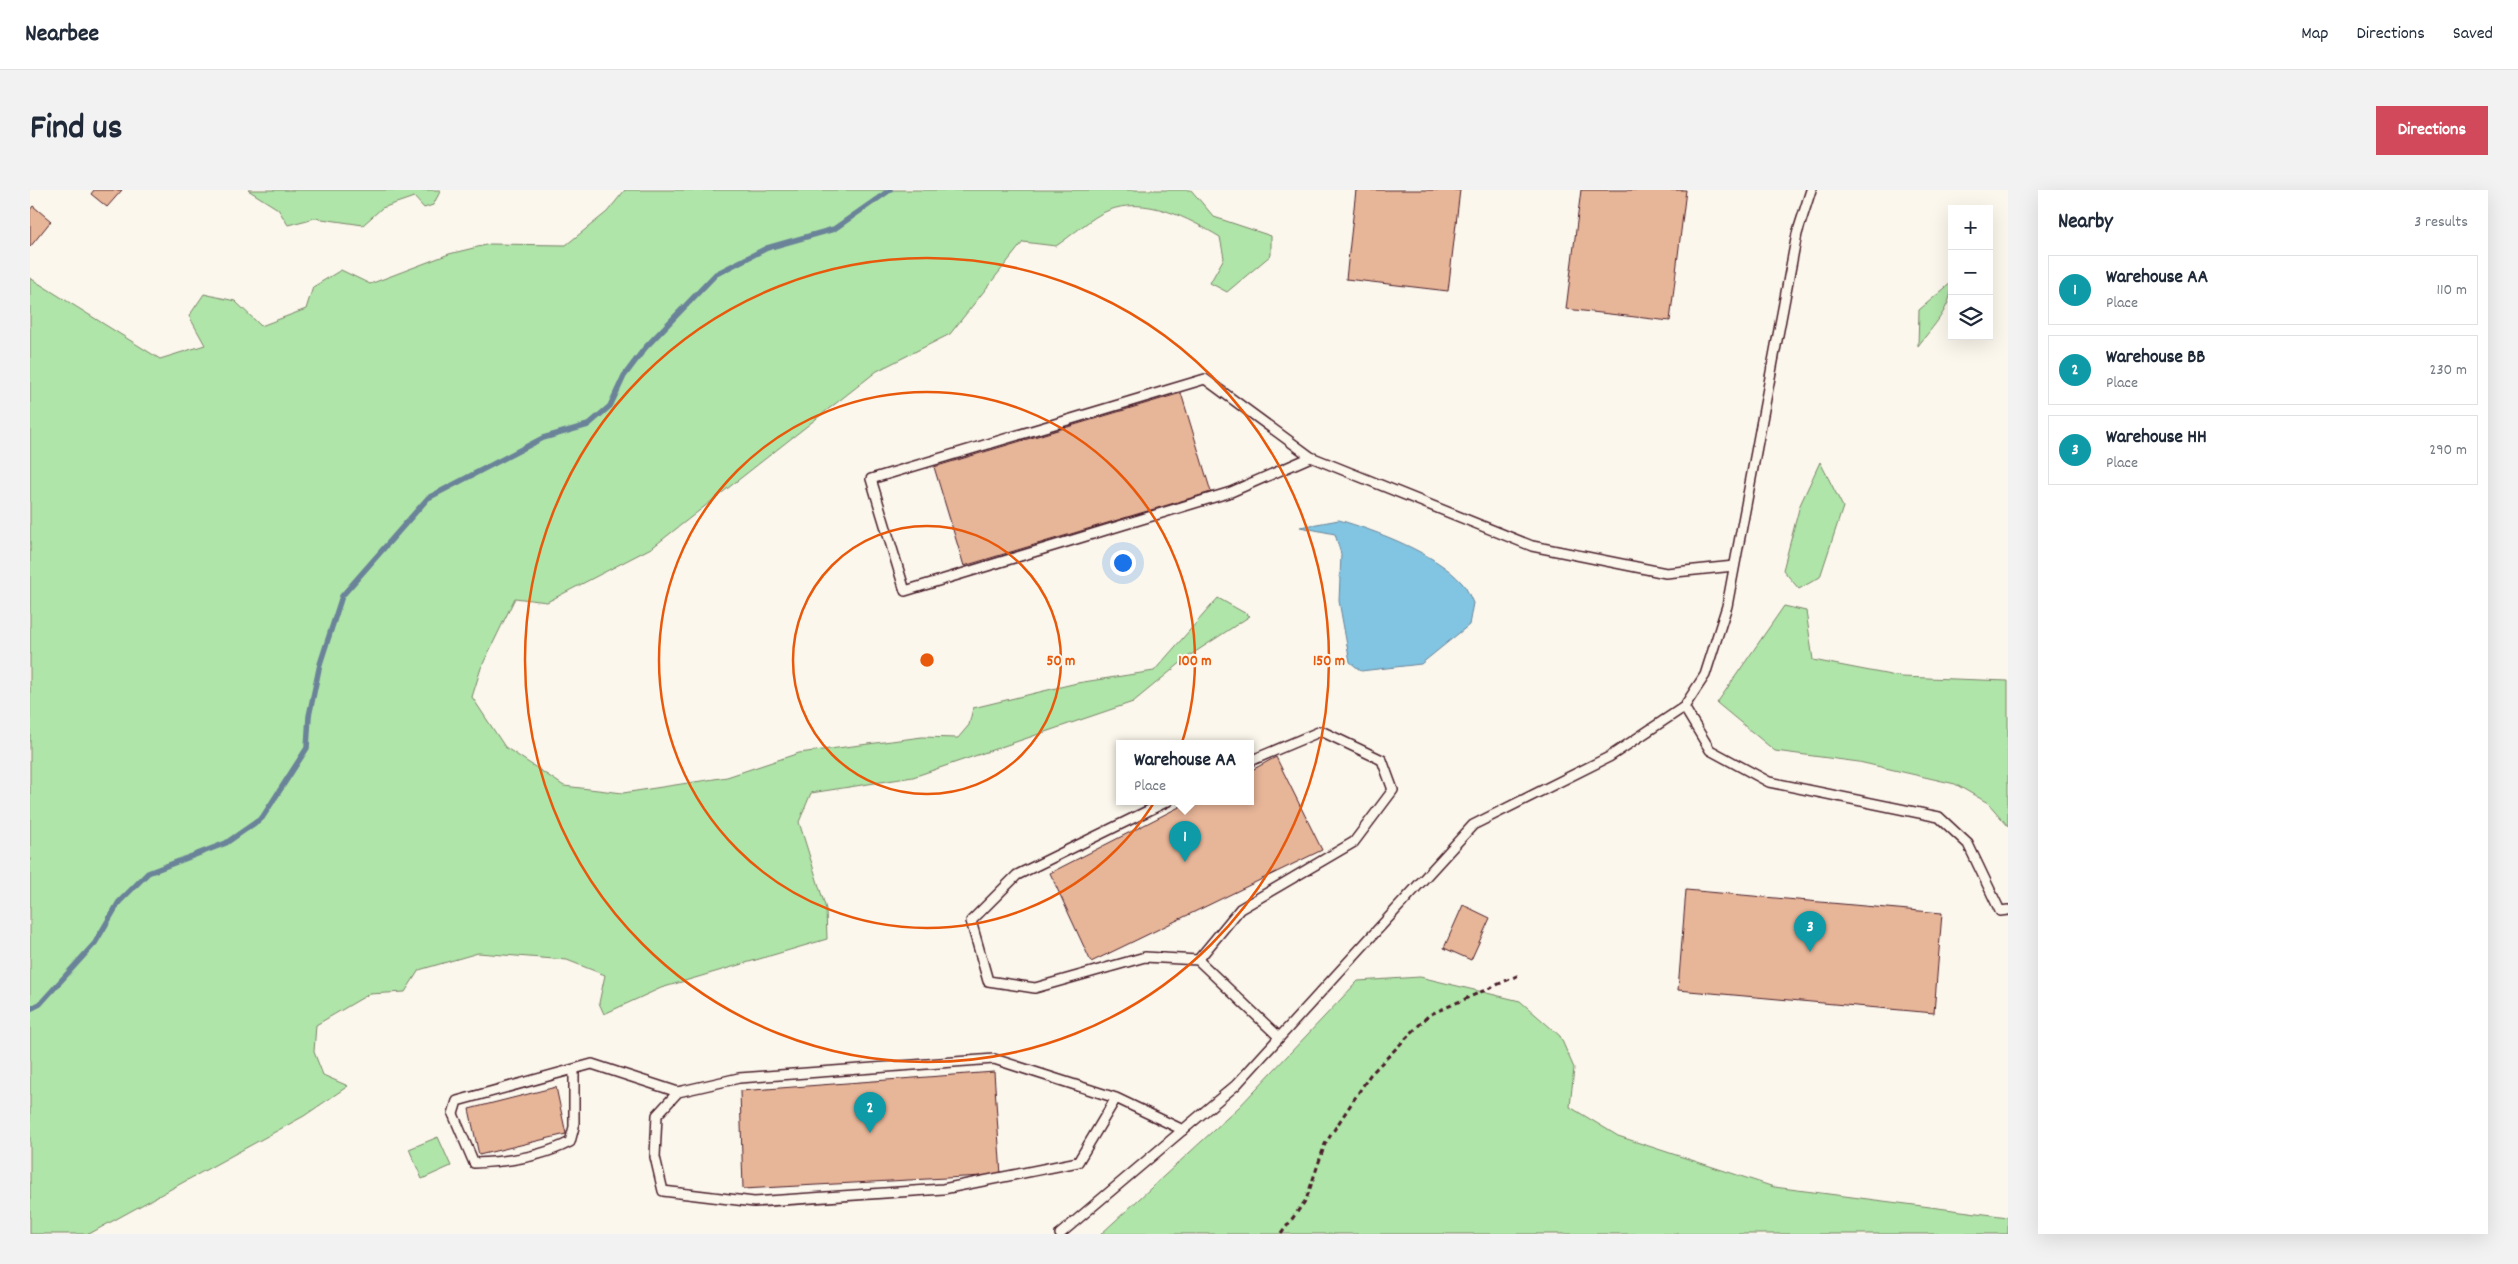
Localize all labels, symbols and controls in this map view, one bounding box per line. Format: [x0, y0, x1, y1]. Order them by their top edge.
text: Nearbee [25, 18, 99, 52]
text: Map [2301, 22, 2328, 47]
text: Directions [2356, 22, 2425, 47]
text: Saved [2453, 22, 2493, 47]
text: Find us [30, 105, 122, 155]
button: Directions [2376, 106, 2488, 155]
map controls [1948, 205, 1993, 340]
button: + [1948, 205, 1993, 250]
text: Nearby [2058, 208, 2113, 238]
text: 3 results [2414, 211, 2468, 234]
button: − [1948, 250, 1993, 295]
text: Warehouse AA [2106, 265, 2208, 292]
text: 1 [2073, 279, 2077, 302]
text: 110 m [2437, 279, 2467, 302]
text: Place [2106, 292, 2138, 315]
button: layers [1948, 295, 1993, 340]
text: Warehouse BB [2106, 345, 2205, 372]
text: 2 [2072, 359, 2079, 382]
text: 230 m [2430, 359, 2467, 382]
text: Place [2106, 372, 2138, 395]
text: Warehouse HH [2106, 425, 2207, 452]
text: 3 [2071, 439, 2079, 462]
text: 290 m [2429, 439, 2467, 462]
text: Place [2106, 452, 2138, 475]
your location [1110, 550, 1136, 576]
centre of rings [918, 651, 936, 669]
text: 50 m [1047, 651, 1075, 673]
text: 100 m [1178, 651, 1212, 673]
text: 150 m [1313, 651, 1345, 673]
popup [1116, 740, 1254, 805]
text: Warehouse AA [1134, 748, 1236, 775]
text: Place [1134, 775, 1166, 798]
pin: 1 [1169, 821, 1201, 862]
pin: 3 [1794, 911, 1826, 952]
pin: 2 [854, 1092, 886, 1133]

